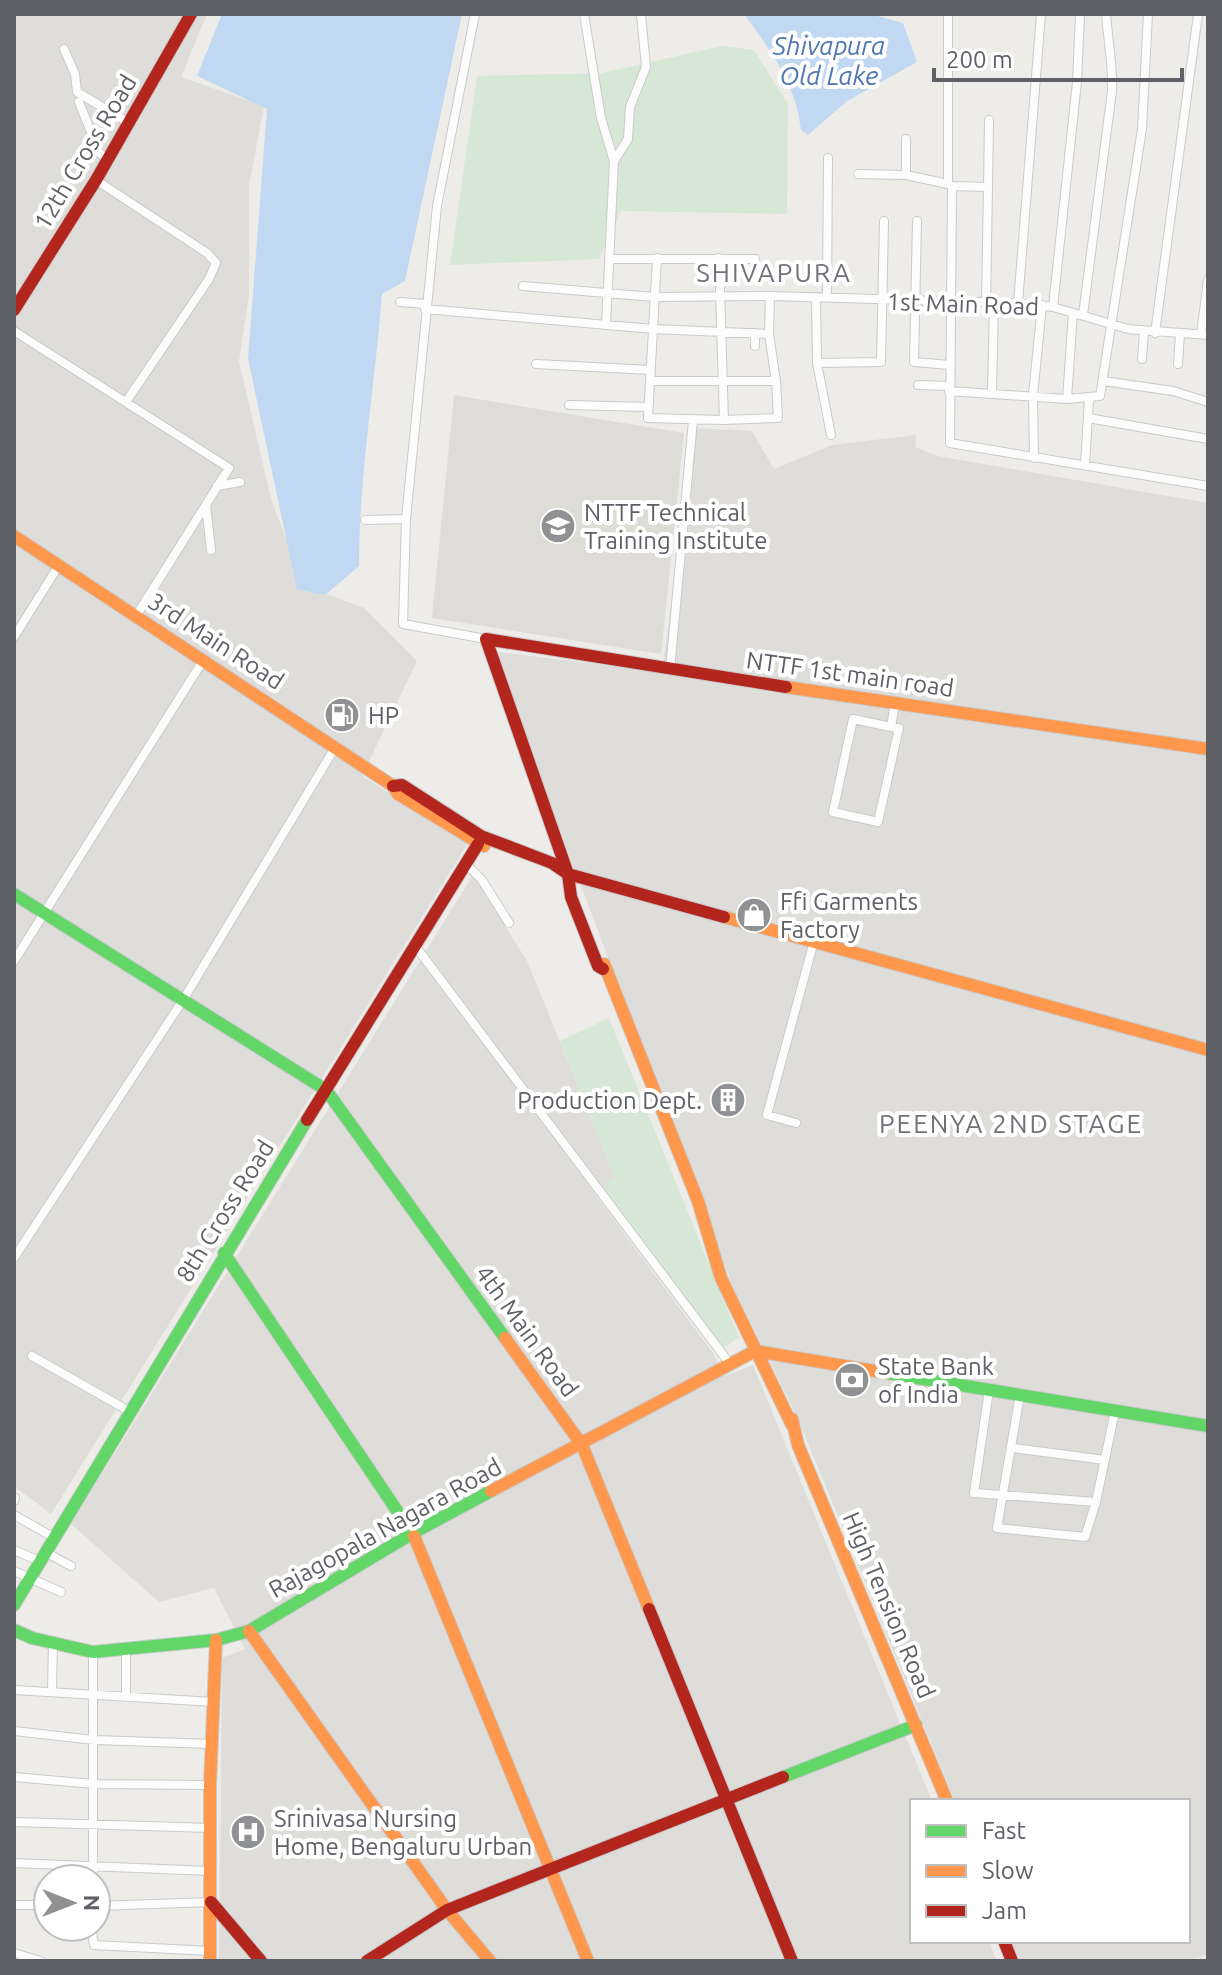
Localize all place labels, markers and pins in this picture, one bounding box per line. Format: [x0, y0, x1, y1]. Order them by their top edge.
place label: NTTF Technical Training Institute [584, 499, 768, 554]
school or university icon: NTTF Technical Training Institute [539, 507, 577, 545]
fuel station icon: HP [323, 696, 361, 734]
place label: HP [368, 702, 399, 729]
place label: Ffi Garments Factory [780, 888, 918, 943]
shop icon: Ffi Garments Factory [735, 896, 773, 934]
building icon: Production Dept. [709, 1081, 747, 1119]
place label: Production Dept. [517, 1087, 702, 1114]
place label: State Bank of India [878, 1353, 994, 1408]
bank icon: State Bank of India [833, 1361, 871, 1399]
place label: Srinivasa Nursing Home, Bengaluru Urban [274, 1805, 532, 1860]
hospital icon: Srinivasa Nursing Home, Bengaluru Urban [229, 1813, 267, 1851]

